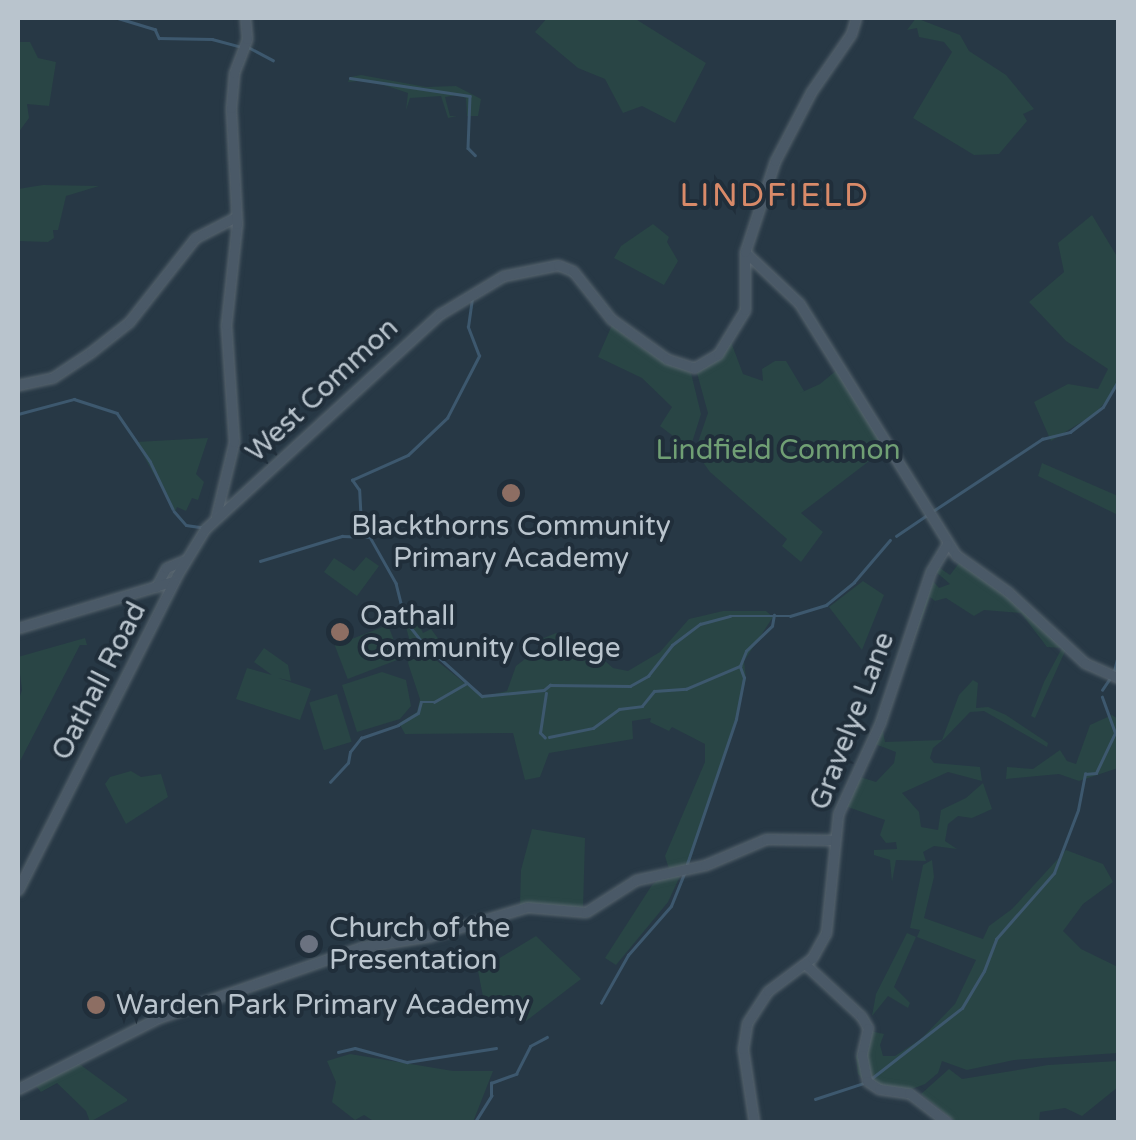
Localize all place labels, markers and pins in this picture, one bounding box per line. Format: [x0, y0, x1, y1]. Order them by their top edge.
marker: Blackthorns Community Primary Academy [500, 482, 522, 504]
place label: Blackthorns Community Primary Academy [351, 509, 671, 575]
place label: Oathall Community College [360, 599, 621, 665]
marker: Oathall Community College [329, 621, 351, 643]
place label: Church of the Presentation [329, 911, 510, 977]
marker: Church of the Presentation [298, 933, 320, 955]
place label: Warden Park Primary Academy [116, 988, 530, 1022]
marker: Warden Park Primary Academy [85, 994, 107, 1016]

